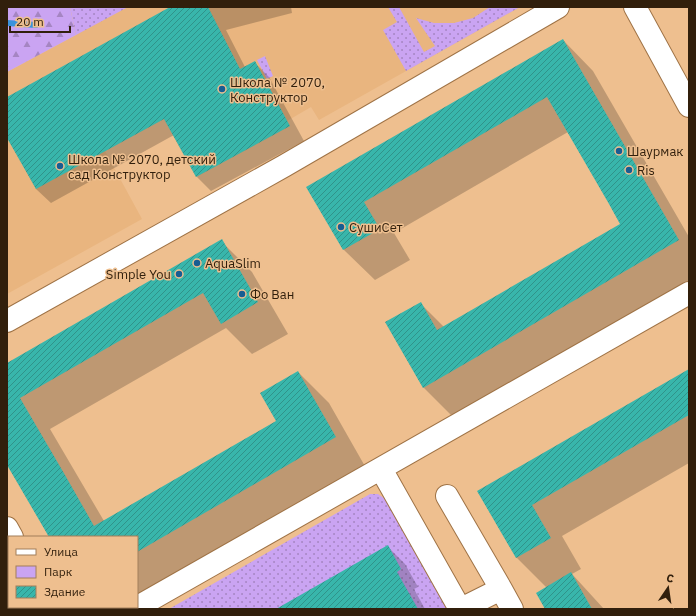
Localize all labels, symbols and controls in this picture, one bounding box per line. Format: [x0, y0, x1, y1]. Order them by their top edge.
scale bar [10, 8, 70, 34]
text: 20 m [16, 14, 44, 29]
place label: Школа № 2070, Конструктор [230, 74, 325, 106]
marker: Школа № 2070, Конструктор [217, 84, 227, 94]
place label: Шаурмак [627, 143, 683, 160]
marker: Шаурмак [614, 146, 624, 156]
place label: Школа № 2070, детский сад Конструктор [68, 151, 216, 183]
marker: Школа № 2070, детский сад Конструктор [55, 161, 65, 171]
place label: Ris [637, 162, 655, 179]
marker: Ris [624, 165, 634, 175]
place label: СушиСет [349, 219, 403, 236]
marker: СушиСет [336, 222, 346, 232]
place label: AquaSlim [205, 255, 261, 272]
marker: AquaSlim [192, 258, 202, 268]
place label: Simple You [106, 266, 171, 283]
marker: Simple You [174, 269, 184, 279]
place label: Фо Ван [250, 286, 294, 303]
marker: Фо Ван [237, 289, 247, 299]
legend [8, 536, 138, 608]
text: Улица [44, 544, 78, 559]
text: Парк [44, 564, 73, 579]
north arrow [648, 568, 688, 608]
text: С [665, 571, 675, 586]
text: Здание [44, 584, 86, 599]

